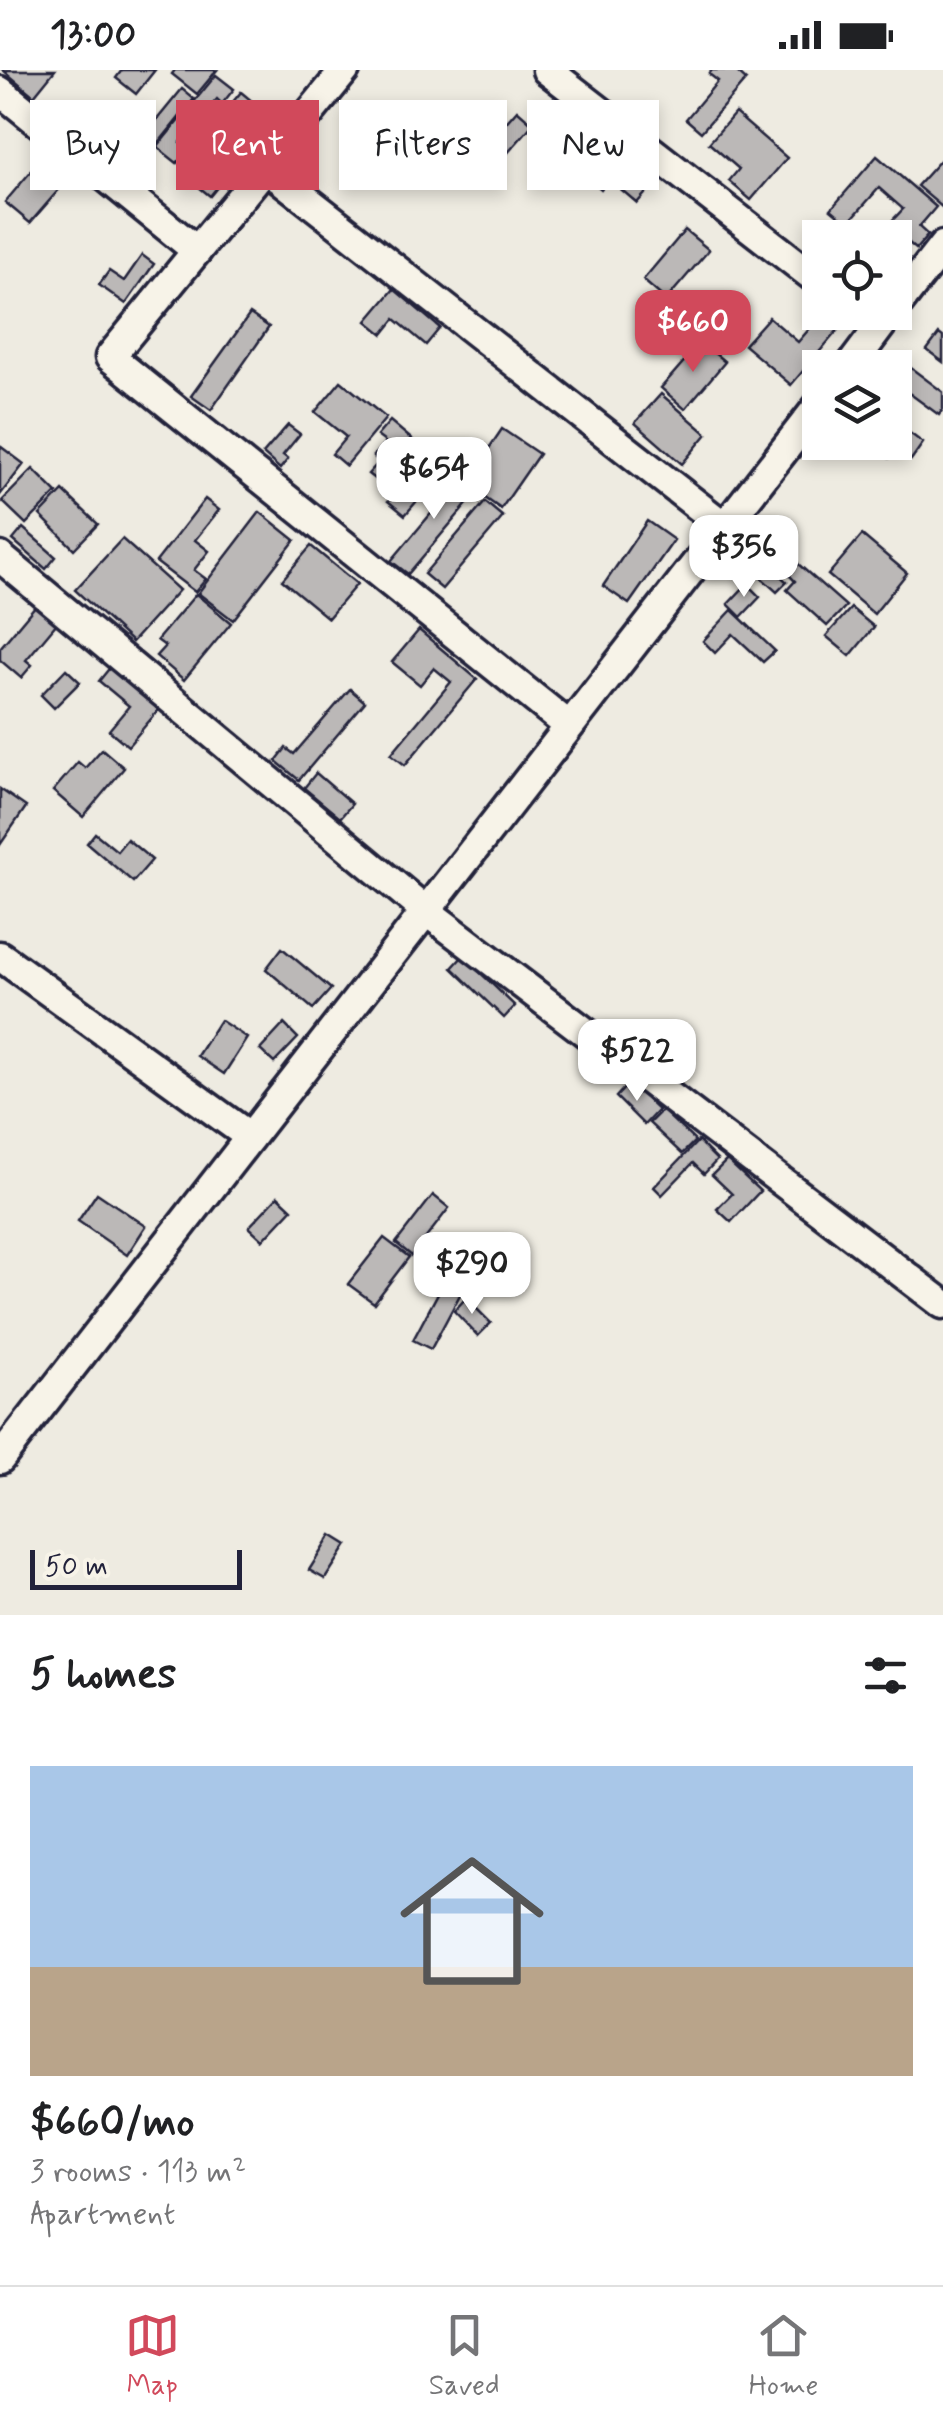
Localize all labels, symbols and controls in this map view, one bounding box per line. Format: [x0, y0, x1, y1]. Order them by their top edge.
text: 13:00 [50, 11, 136, 60]
chip: Buy [30, 100, 156, 190]
chip: Rent [176, 100, 319, 190]
chip: Filters [339, 100, 507, 190]
chip: New [527, 100, 659, 190]
map controls [802, 220, 912, 460]
button: locate [802, 220, 912, 330]
pin: $660 [634, 290, 752, 375]
text: $660 [657, 301, 729, 343]
button: layers [802, 350, 912, 460]
pin: $654 [375, 437, 493, 522]
text: $654 [398, 448, 470, 490]
pin: $356 [685, 515, 803, 600]
text: $356 [711, 526, 777, 568]
pin: $522 [578, 1019, 696, 1104]
text: $522 [600, 1030, 674, 1072]
pin: $290 [413, 1232, 531, 1317]
text: $290 [436, 1243, 508, 1285]
scale bar [30, 1545, 242, 1590]
text: 50 m [45, 1549, 108, 1586]
text: 5 homes [30, 1648, 176, 1703]
icon: filters [858, 1648, 913, 1703]
icon: home [382, 1831, 562, 2011]
text: $660/mo [30, 2096, 194, 2151]
text: 3 rooms · 113 m² [30, 2151, 246, 2193]
text: Apartment [30, 2193, 175, 2235]
tab: Map [125, 2308, 180, 2405]
tab: Saved [429, 2308, 500, 2405]
tab: Home [749, 2308, 818, 2405]

